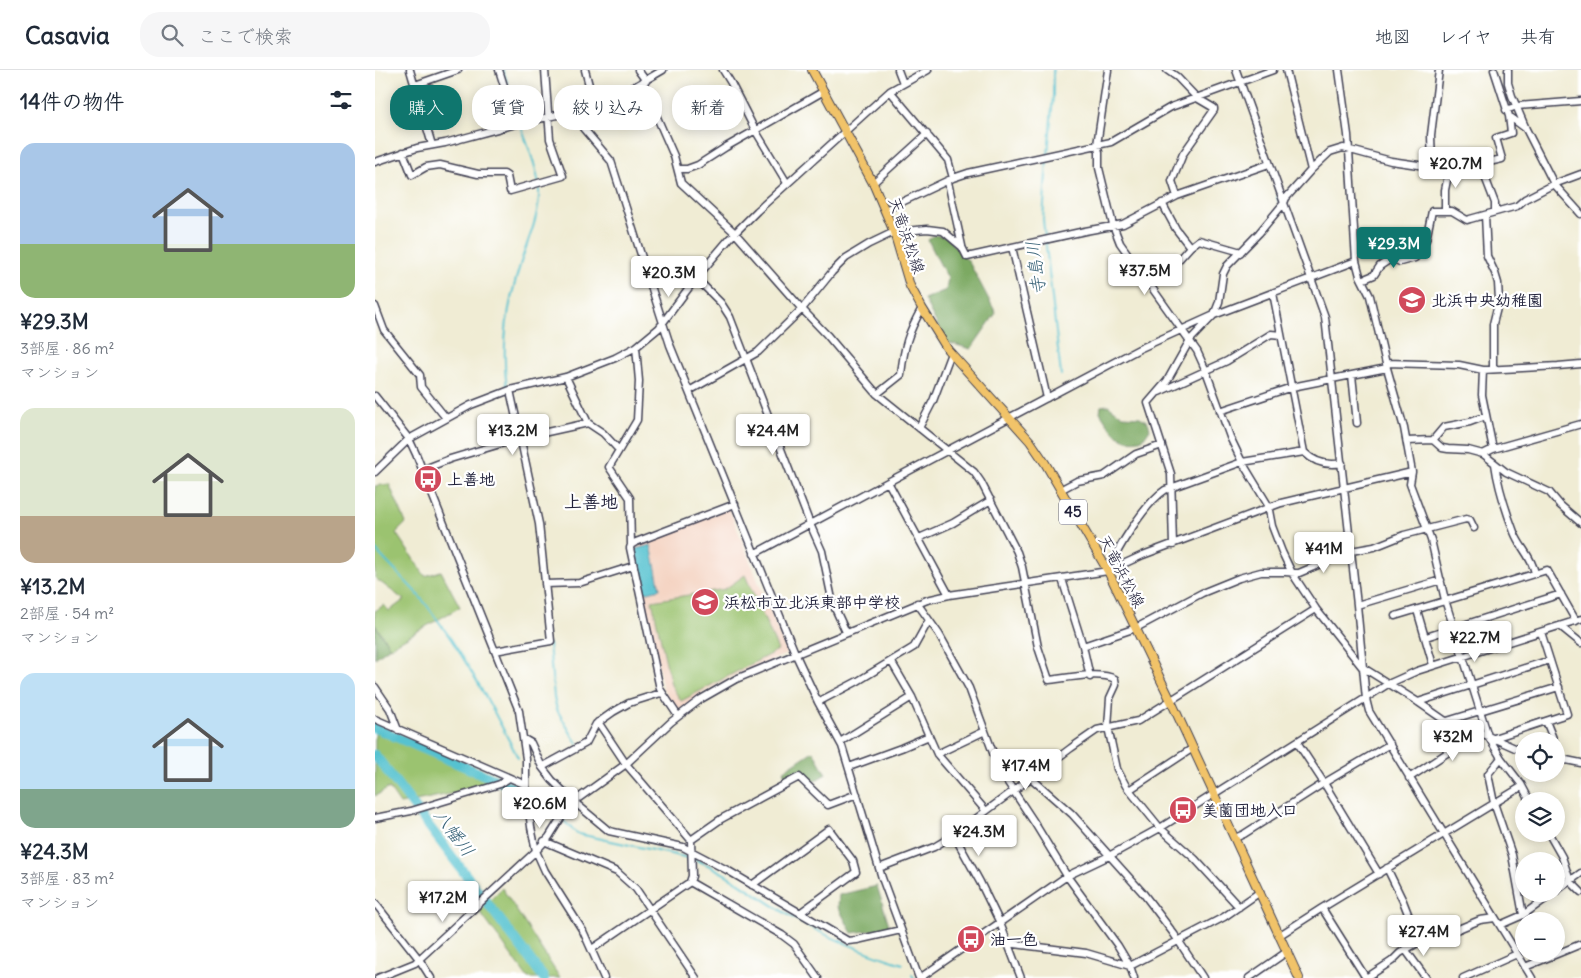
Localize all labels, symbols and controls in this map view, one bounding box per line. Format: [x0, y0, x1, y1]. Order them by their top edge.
search box [140, 12, 490, 57]
text: Casavia [25, 20, 110, 50]
icon: search [158, 21, 186, 49]
text: ここで検索 [198, 24, 293, 48]
text: 地図 [1375, 25, 1411, 48]
text: レイヤ [1439, 25, 1492, 48]
text: 共有 [1520, 25, 1556, 48]
chip: 購入 [390, 85, 462, 130]
chip: 賃貸 [472, 85, 544, 130]
chip: 絞り込み [554, 85, 662, 130]
chip: 新着 [672, 85, 744, 130]
icon: filters [327, 86, 355, 114]
text: 14件の物件 [20, 88, 124, 115]
pin: ¥20.7M [1415, 146, 1497, 189]
text: ¥20.7M [1430, 153, 1482, 173]
icon: home [143, 175, 233, 265]
street label: 天竜浜松線 [885, 194, 929, 276]
pin: ¥29.3M [1353, 226, 1435, 269]
text: ¥29.3M [1368, 233, 1420, 253]
water label: 寺島川 [1021, 240, 1050, 296]
pin: ¥37.5M [1104, 254, 1186, 296]
pin: ¥20.3M [628, 256, 710, 298]
text: ¥37.5M [1119, 260, 1171, 280]
text: ¥20.3M [642, 262, 696, 282]
school or university icon: 北浜中央幼稚園 [1397, 285, 1427, 315]
place label: 北浜中央幼稚園 [1431, 290, 1543, 310]
text: ¥29.3M [20, 308, 89, 335]
text: 3部屋 · 86 m² [20, 338, 115, 358]
text: マンション [20, 362, 99, 382]
pin: ¥13.2M [472, 414, 554, 456]
pin: ¥24.4M [732, 414, 814, 456]
text: ¥13.2M [488, 420, 538, 440]
text: ¥24.4M [747, 420, 799, 440]
icon: home [143, 440, 233, 530]
bus stop icon: 上善地 [413, 464, 443, 494]
place label: 上善地 [447, 469, 495, 489]
district label: 上善地 [564, 490, 618, 513]
road number: 45 [1059, 500, 1087, 524]
street label: 天竜浜松線 [1094, 531, 1150, 611]
pin: ¥41M [1294, 532, 1354, 574]
text: ¥41M [1305, 538, 1343, 558]
text: ¥13.2M [20, 573, 85, 600]
school or university icon: 浜松市立北浜東部中学校 [690, 587, 720, 617]
place label: 浜松市立北浜東部中学校 [724, 592, 900, 612]
text: 2部屋 · 54 m² [20, 603, 114, 623]
pin: ¥22.7M [1434, 620, 1516, 663]
text: マンション [20, 627, 99, 647]
text: ¥22.7M [1449, 627, 1501, 647]
icon: home [143, 705, 233, 795]
pin: ¥32M [1423, 720, 1483, 762]
text: ¥32M [1433, 726, 1473, 746]
map controls [1515, 732, 1565, 962]
button: locate [1515, 732, 1565, 782]
pin: ¥17.4M [985, 748, 1067, 791]
text: ¥17.4M [1002, 755, 1050, 775]
pin: ¥20.6M [499, 786, 581, 829]
button: layers [1515, 792, 1565, 842]
text: ¥20.6M [513, 793, 567, 813]
bus stop icon: 美薗団地入口 [1168, 795, 1198, 825]
place label: 美薗団地入口 [1202, 800, 1298, 820]
water label: 八幡川 [429, 804, 480, 861]
pin: ¥24.3M [938, 814, 1020, 857]
text: ¥24.3M [953, 821, 1005, 841]
text: ¥24.3M [20, 838, 89, 865]
button: + [1515, 852, 1565, 902]
text: 3部屋 · 83 m² [20, 868, 114, 888]
pin: ¥17.2M [402, 880, 484, 923]
text: ¥17.2M [419, 887, 467, 907]
text: マンション [20, 892, 99, 912]
button: − [1515, 912, 1565, 962]
pin: ¥27.4M [1383, 914, 1465, 957]
text: ¥27.4M [1398, 921, 1450, 941]
bus stop icon: 油一色 [956, 924, 986, 954]
place label: 油一色 [990, 929, 1038, 949]

